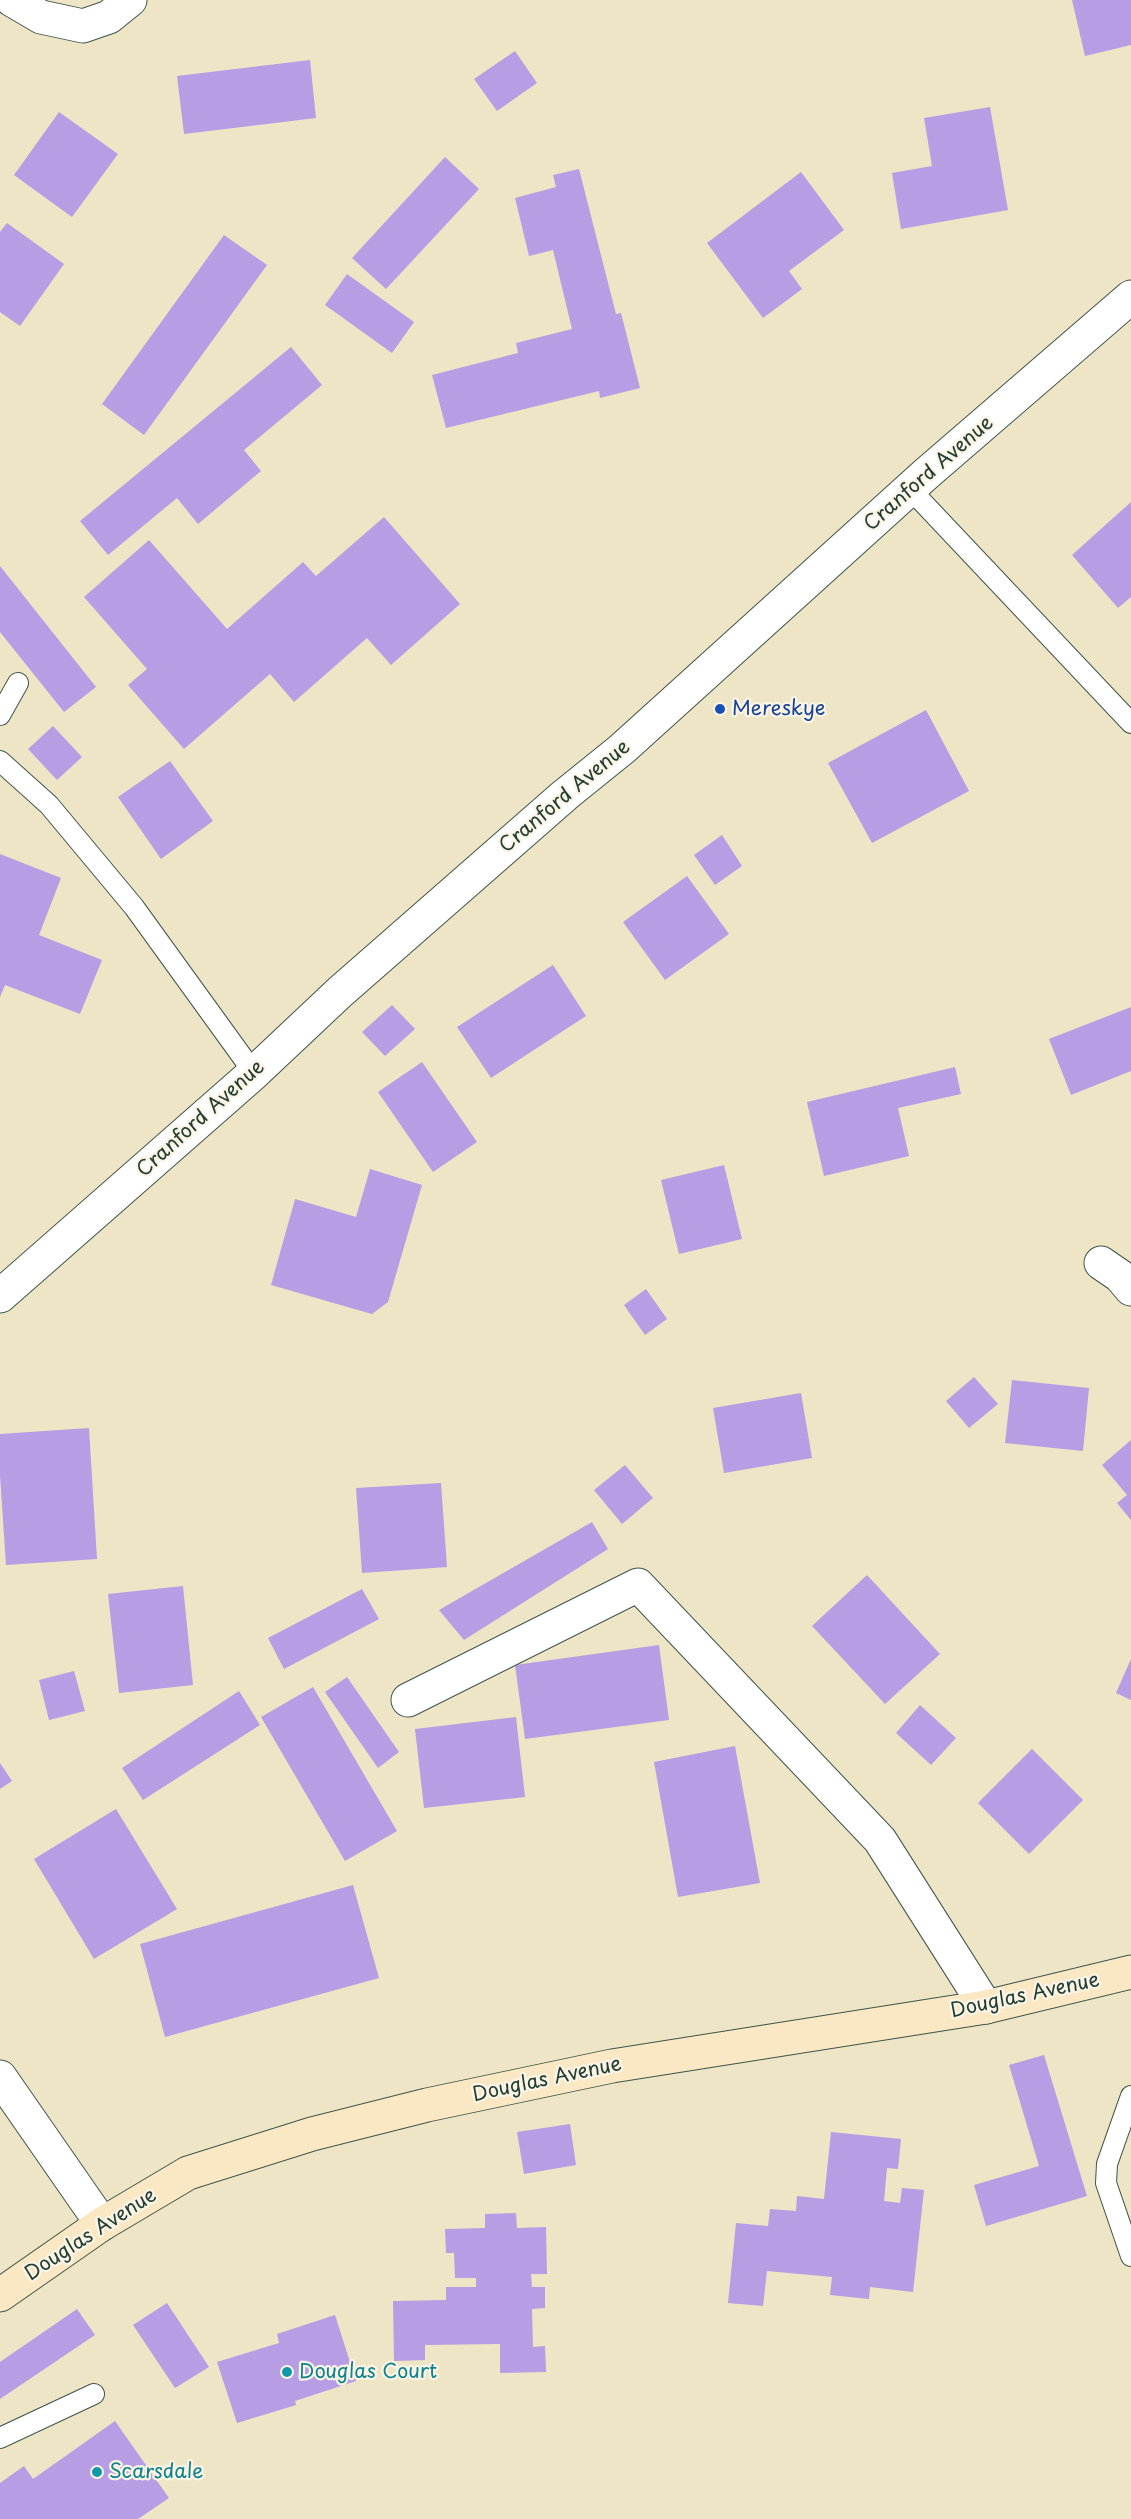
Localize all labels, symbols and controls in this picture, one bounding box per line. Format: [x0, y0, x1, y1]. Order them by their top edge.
street label: Cranford Avenue [860, 411, 998, 537]
place label: Mereskye [732, 697, 825, 721]
marker: Mereskye [713, 702, 727, 716]
street label: Cranford Avenue [495, 735, 635, 859]
street label: Cranford Avenue [132, 1056, 270, 1182]
street label: Douglas Avenue [948, 1968, 1102, 2024]
street label: Douglas Avenue [470, 2052, 624, 2108]
street label: Douglas Avenue [21, 2184, 161, 2286]
place label: Douglas Court [299, 2360, 437, 2384]
marker: Douglas Court [280, 2365, 294, 2379]
place label: Scarsdale [109, 2460, 203, 2484]
marker: Scarsdale [90, 2465, 104, 2479]

